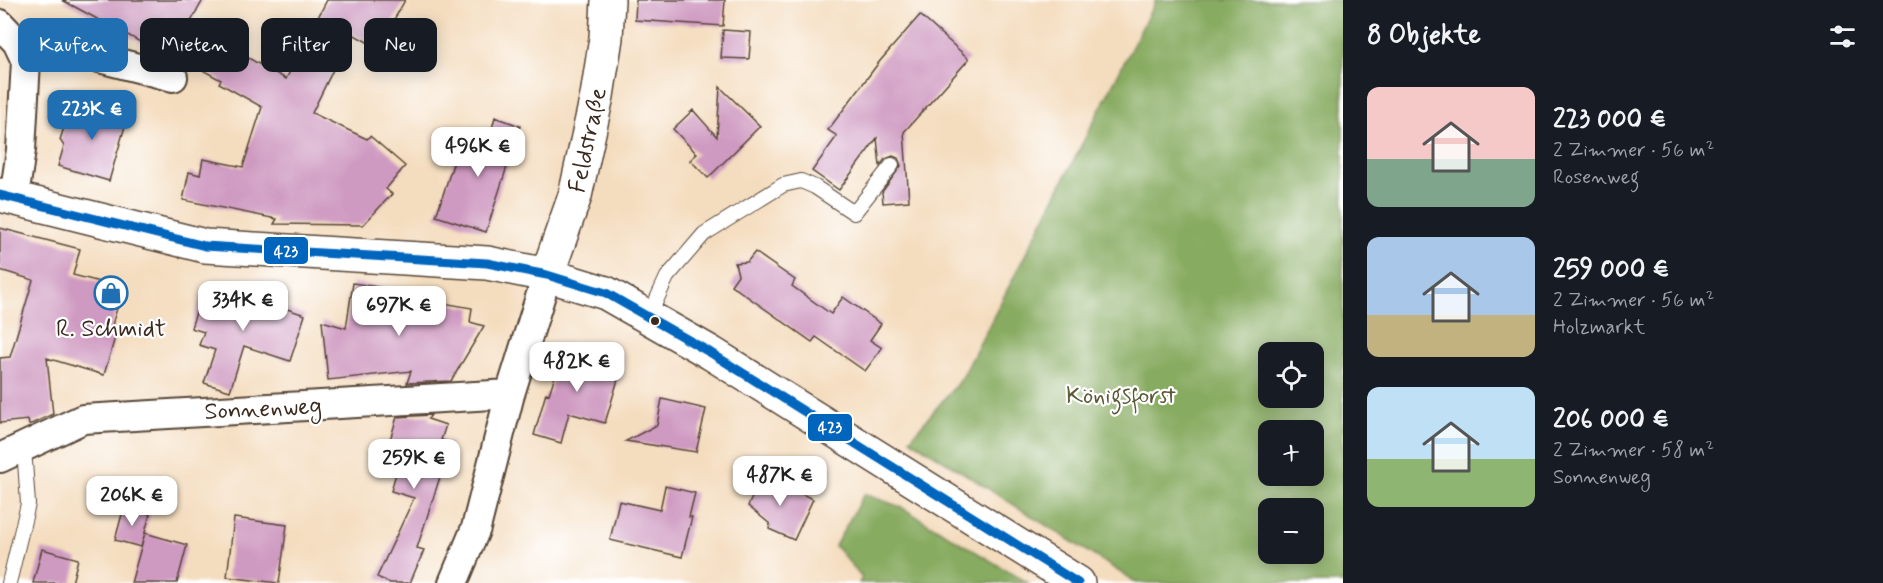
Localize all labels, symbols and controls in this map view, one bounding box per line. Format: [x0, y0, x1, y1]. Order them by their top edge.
chip: Kaufen [18, 18, 128, 72]
chip: Mieten [140, 18, 249, 72]
chip: Filter [261, 18, 352, 72]
chip: Neu [364, 18, 437, 72]
text: 8 Objekte [1367, 19, 1481, 53]
icon: filters [1826, 20, 1859, 53]
street label: Feldstraße [562, 85, 615, 196]
pin: 223K € [43, 90, 141, 141]
text: 223K € [61, 96, 123, 123]
text: 223 000 € [1553, 103, 1666, 137]
icon: home [1415, 111, 1487, 183]
pin: 496K € [429, 127, 527, 178]
text: 496K € [445, 133, 511, 160]
text: 2 Zimmer · 56 m² [1553, 137, 1714, 164]
text: Rosenweg [1553, 164, 1639, 191]
line badge: 423 [263, 236, 309, 265]
text: 423 [274, 242, 299, 263]
text: 259 000 € [1553, 253, 1669, 287]
icon: home [1415, 261, 1487, 333]
shop icon: R. Schmidt [93, 275, 129, 311]
pin: 334K € [194, 281, 292, 332]
pin: 697K € [350, 286, 448, 337]
text: 334K € [212, 287, 274, 314]
text: 2 Zimmer · 56 m² [1553, 287, 1714, 314]
text: 697K € [366, 292, 432, 319]
place label: R. Schmidt [56, 314, 166, 345]
text: Holzmarkt [1553, 314, 1645, 341]
unlabelled marker [649, 315, 661, 327]
pin: 482K € [528, 342, 626, 393]
map controls [1258, 342, 1324, 564]
button: locate [1258, 342, 1324, 408]
text: 482K € [543, 348, 611, 375]
park label: Königsforst [1066, 381, 1176, 415]
street label: Sonnenweg [204, 391, 323, 430]
text: 206 000 € [1553, 403, 1669, 437]
icon: home [1415, 411, 1487, 483]
line badge: 423 [807, 413, 853, 442]
text: 423 [818, 418, 843, 439]
button: + [1258, 420, 1324, 486]
text: 2 Zimmer · 58 m² [1553, 437, 1714, 464]
pin: 259K € [365, 439, 463, 490]
text: 259K € [382, 445, 446, 472]
pin: 487K € [731, 456, 829, 507]
text: 487K € [747, 462, 813, 489]
text: Sonnenweg [1553, 464, 1651, 491]
pin: 206K € [83, 476, 181, 527]
text: 206K € [100, 482, 164, 509]
button: − [1258, 498, 1324, 564]

